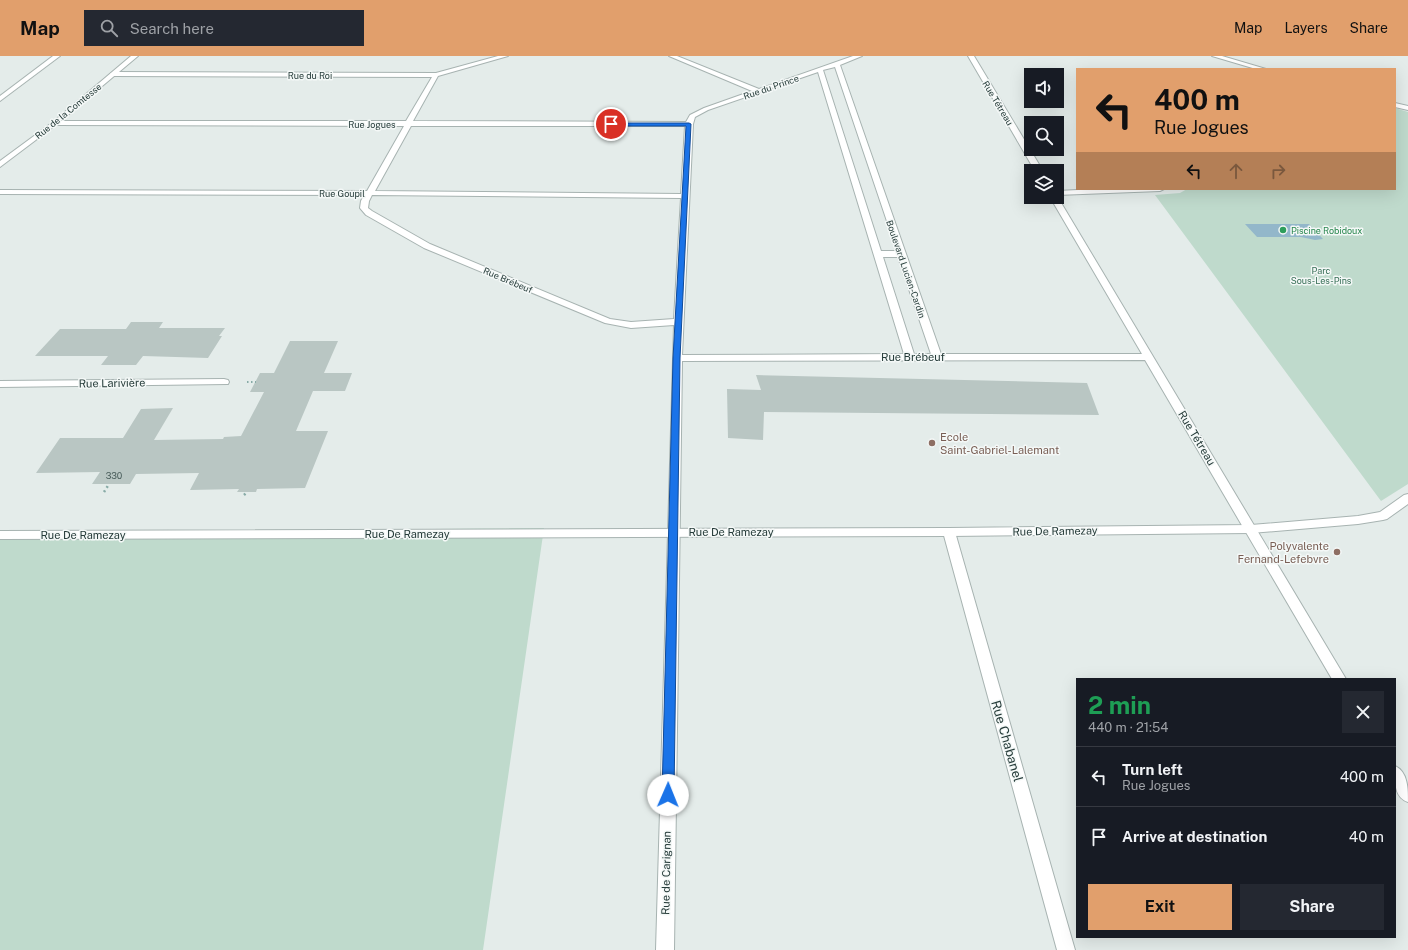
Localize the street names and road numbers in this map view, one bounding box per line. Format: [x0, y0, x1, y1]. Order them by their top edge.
street label: Rue du Roi [288, 70, 332, 81]
street label: Rue du Prince [742, 72, 800, 102]
street label: Rue Tétreau [980, 79, 1016, 127]
street label: Rue de la Comtesse [33, 81, 103, 141]
street label: Rue Jogues [348, 119, 396, 130]
street label: Rue Goupil [319, 188, 365, 199]
street label: Boulevard Lucien-Cardin [884, 219, 928, 319]
street label: Rue Brébeuf [482, 265, 535, 295]
street label: Rue Brébeuf [881, 351, 946, 363]
street label: Rue Larivière [79, 376, 145, 390]
street label: Rue Tétreau [1176, 409, 1218, 467]
street label: Rue De Ramezay [1012, 524, 1098, 538]
street label: Rue De Ramezay [688, 526, 774, 538]
street label: Rue De Ramezay [364, 528, 450, 540]
street label: Rue De Ramezay [40, 529, 126, 541]
street label: Rue Chabanel [988, 699, 1026, 783]
street label: Rue de Carignan [659, 831, 673, 915]

